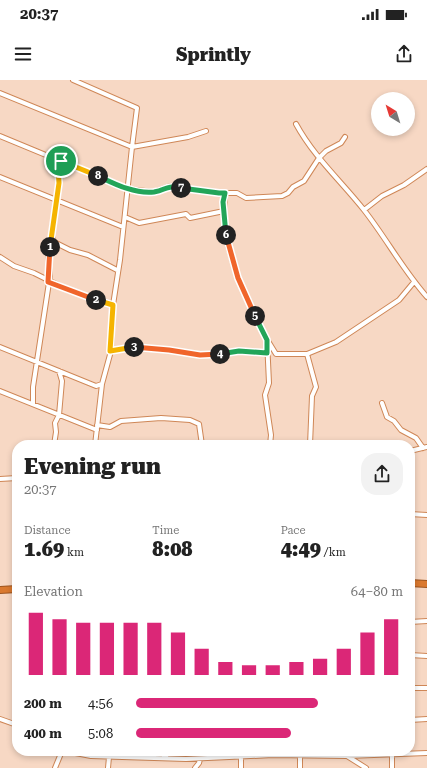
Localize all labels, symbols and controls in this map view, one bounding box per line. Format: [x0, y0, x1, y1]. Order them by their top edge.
text: 20:37 [20, 5, 58, 23]
icon: menu [12, 43, 34, 65]
icon: share [393, 43, 415, 65]
text: Sprintly [176, 44, 251, 65]
north arrow [371, 92, 415, 136]
map controls [371, 92, 415, 136]
pin [44, 144, 78, 178]
icon: arrive [50, 150, 72, 172]
pin: 8 [88, 166, 108, 186]
text: 8 [95, 169, 101, 182]
pin: 7 [171, 178, 191, 198]
text: 7 [178, 181, 184, 194]
pin: 6 [216, 225, 236, 245]
text: 6 [223, 228, 229, 241]
pin: 1 [40, 237, 60, 257]
text: 1 [47, 240, 53, 253]
pin: 2 [86, 290, 106, 310]
text: 2 [93, 293, 99, 306]
pin: 5 [245, 306, 265, 326]
text: 5 [252, 309, 258, 322]
pin: 3 [124, 337, 144, 357]
text: 3 [131, 340, 137, 353]
pin: 4 [210, 344, 230, 364]
text: 4 [217, 347, 223, 360]
button: share [361, 453, 403, 495]
text: Evening run [24, 454, 161, 479]
text: 20:37 [24, 482, 56, 497]
text: Distance [24, 524, 71, 537]
text: Time [152, 524, 179, 537]
text: Pace [281, 524, 305, 537]
text: 1.69 [24, 537, 64, 561]
text: 8:08 [152, 537, 193, 561]
text: 4:49 [281, 537, 321, 561]
text: km [64, 546, 84, 559]
text: /km [321, 546, 346, 559]
text: Elevation [24, 584, 83, 599]
text: 64–80 m [351, 584, 403, 599]
text: 200 m [24, 696, 62, 711]
text: 4:56 [88, 696, 113, 711]
text: 400 m [24, 726, 62, 741]
text: 5:08 [88, 726, 113, 741]

